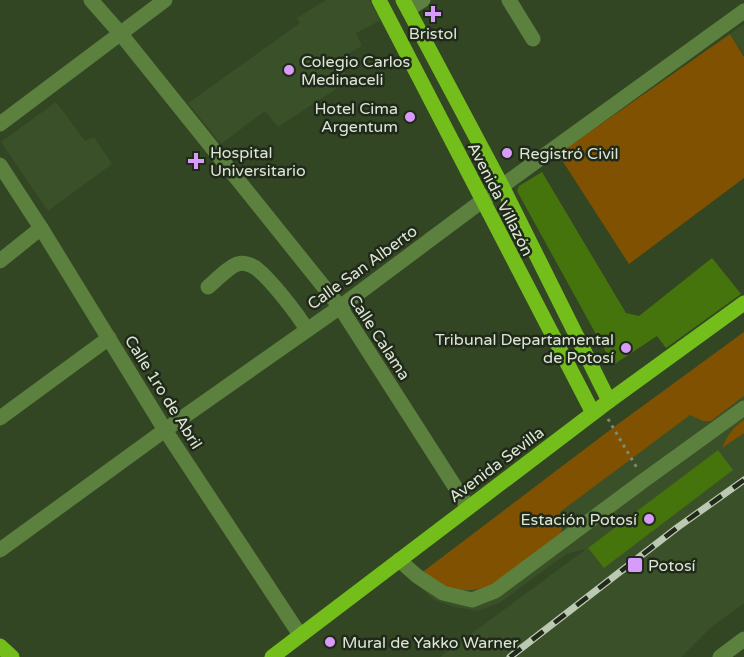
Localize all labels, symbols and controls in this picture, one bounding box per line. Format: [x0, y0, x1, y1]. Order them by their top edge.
marker: Bristol [426, 7, 440, 21]
place label: Bristol [409, 24, 457, 44]
place label: Colegio Carlos Medinaceli [301, 52, 410, 90]
marker: Colegio Carlos Medinaceli [282, 63, 296, 77]
place label: Hotel Cima Argentum [314, 99, 398, 137]
marker: Hotel Cima Argentum [403, 110, 417, 124]
street label: Avenida Villazón [463, 139, 537, 260]
place label: Hospital Universitario [210, 143, 306, 181]
place label: Registró Civil [519, 144, 619, 164]
marker: Registró Civil [500, 146, 514, 160]
marker: Hospital Universitario [187, 152, 205, 170]
street label: Calle San Alberto [304, 221, 421, 314]
street label: Calle Calama [344, 291, 414, 384]
place label: Tribunal Departamental de Potosí [435, 330, 614, 368]
street label: Calle 1ro de Abril [120, 332, 206, 453]
marker: Tribunal Departamental de Potosí [619, 341, 633, 355]
street label: Avenida Sevilla [445, 422, 548, 507]
place label: Estación Potosí [520, 510, 637, 530]
marker: Estación Potosí [642, 512, 656, 526]
marker: Potosí [626, 556, 644, 574]
place label: Potosí [648, 556, 696, 576]
place label: Mural de Yakko Warner [342, 633, 519, 653]
marker: Mural de Yakko Warner [323, 635, 337, 649]

